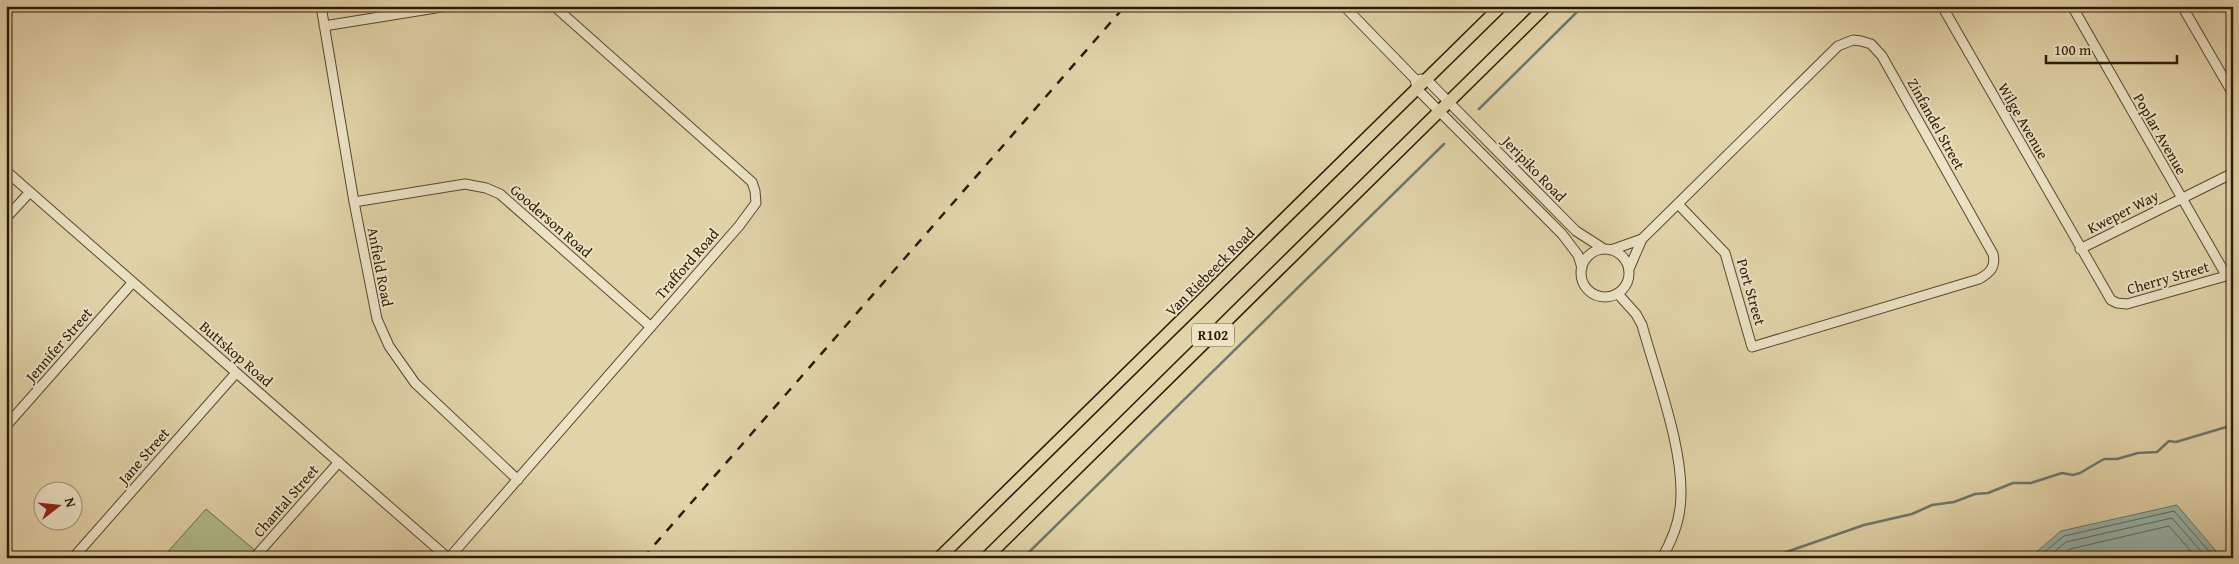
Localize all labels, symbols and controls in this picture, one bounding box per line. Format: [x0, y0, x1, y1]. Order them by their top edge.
scale bar [2046, 32, 2178, 64]
text: 100 m [2054, 39, 2092, 60]
street label: Zinfandel Street [1903, 74, 1971, 174]
street label: Wilge Avenue [1993, 79, 2054, 163]
street label: Poplar Avenue [2129, 89, 2192, 178]
street label: Jeripiko Road [1496, 130, 1571, 206]
street label: Gooderson Road [506, 179, 597, 262]
street label: Kweper Way [2083, 184, 2163, 239]
street label: Van Riebeeck Road [1160, 222, 1259, 321]
street label: Trafford Road [650, 224, 723, 304]
street label: Anfield Road [363, 225, 398, 308]
street label: Port Street [1732, 256, 1771, 328]
street label: Cherry Street [2124, 256, 2212, 299]
street label: Jennifer Street [19, 302, 97, 388]
street label: Buttskop Road [195, 316, 278, 391]
road number: R102 [1192, 324, 1234, 346]
street label: Jane Street [112, 422, 174, 490]
street label: Chantal Street [248, 459, 324, 541]
north arrow [32, 482, 82, 532]
text: N [60, 495, 82, 510]

